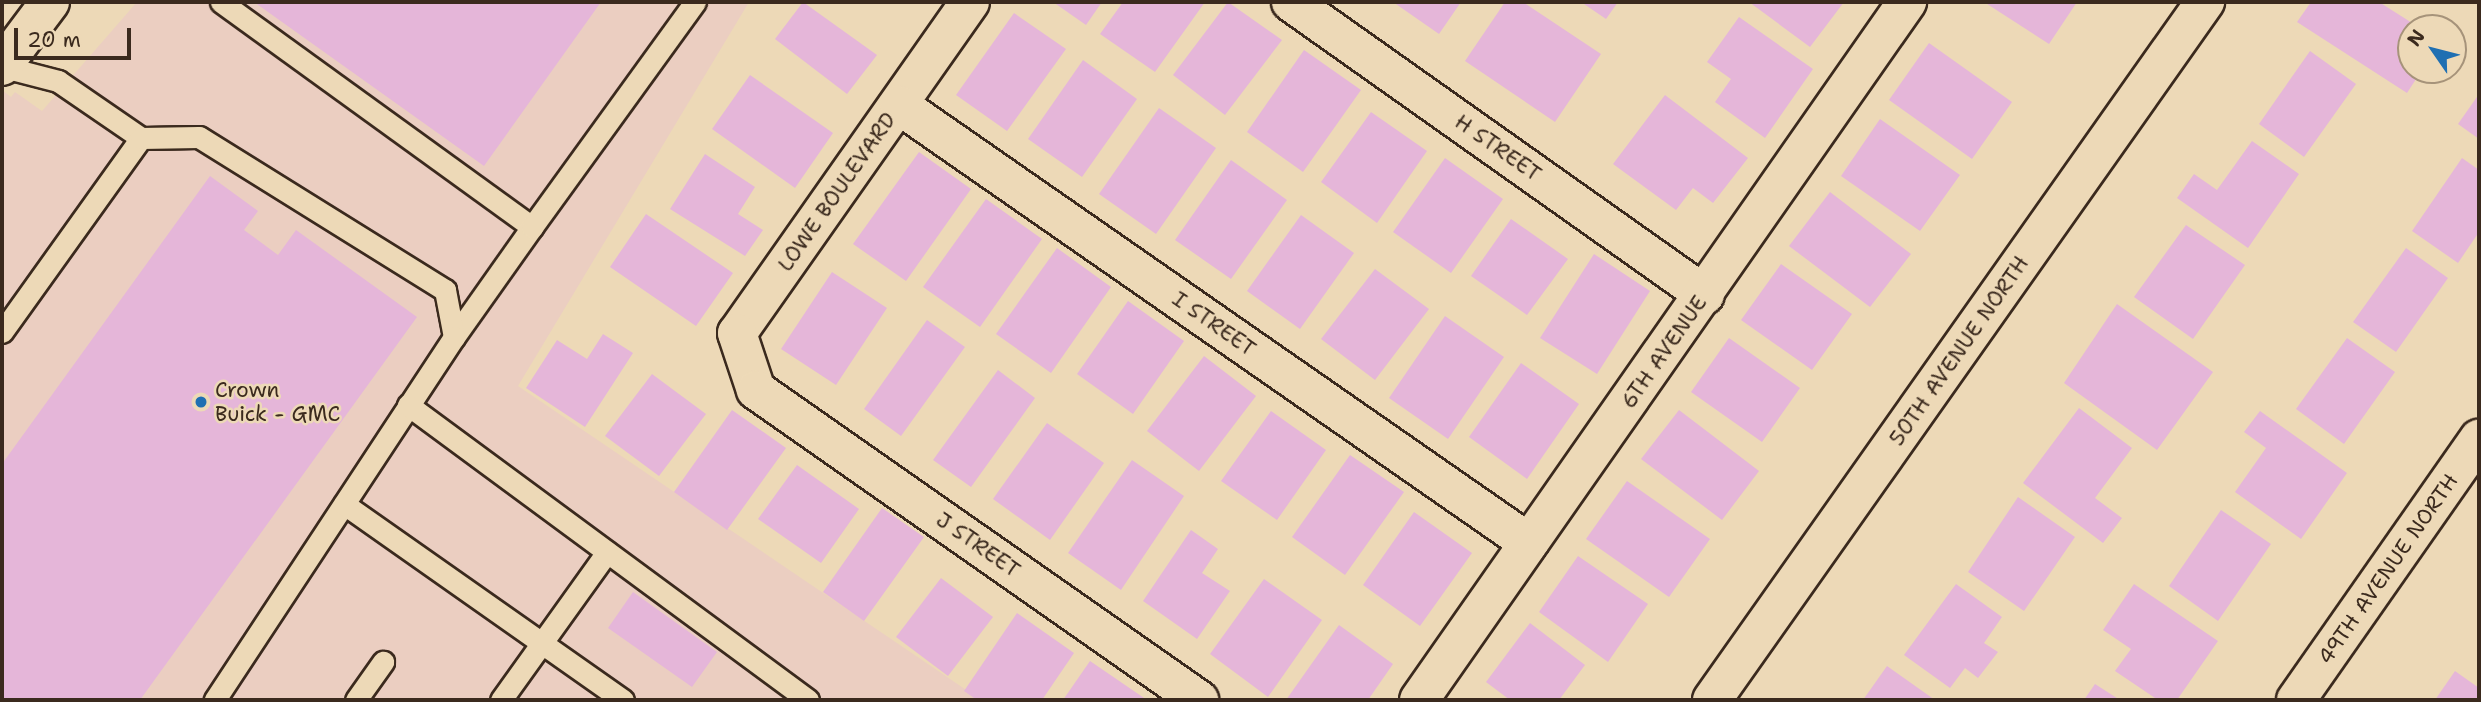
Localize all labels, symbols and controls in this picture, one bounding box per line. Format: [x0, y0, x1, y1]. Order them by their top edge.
scale bar [18, 14, 135, 58]
north arrow [2397, 14, 2467, 84]
text: N [2401, 24, 2431, 51]
text: 20 m [27, 26, 81, 54]
street label: LOWE BOULEVARD [773, 108, 901, 276]
street label: H STREET [1450, 109, 1546, 187]
street label: 50TH AVENUE NORTH [1884, 251, 2034, 451]
street label: I STREET [1168, 286, 1260, 362]
street label: 6TH AVENUE [1616, 291, 1712, 413]
place label: Crown Buick - GMC [215, 377, 340, 427]
marker: Crown Buick - GMC [193, 394, 209, 410]
street label: 49TH AVENUE NORTH [2313, 469, 2463, 669]
street label: J STREET [931, 507, 1025, 583]

